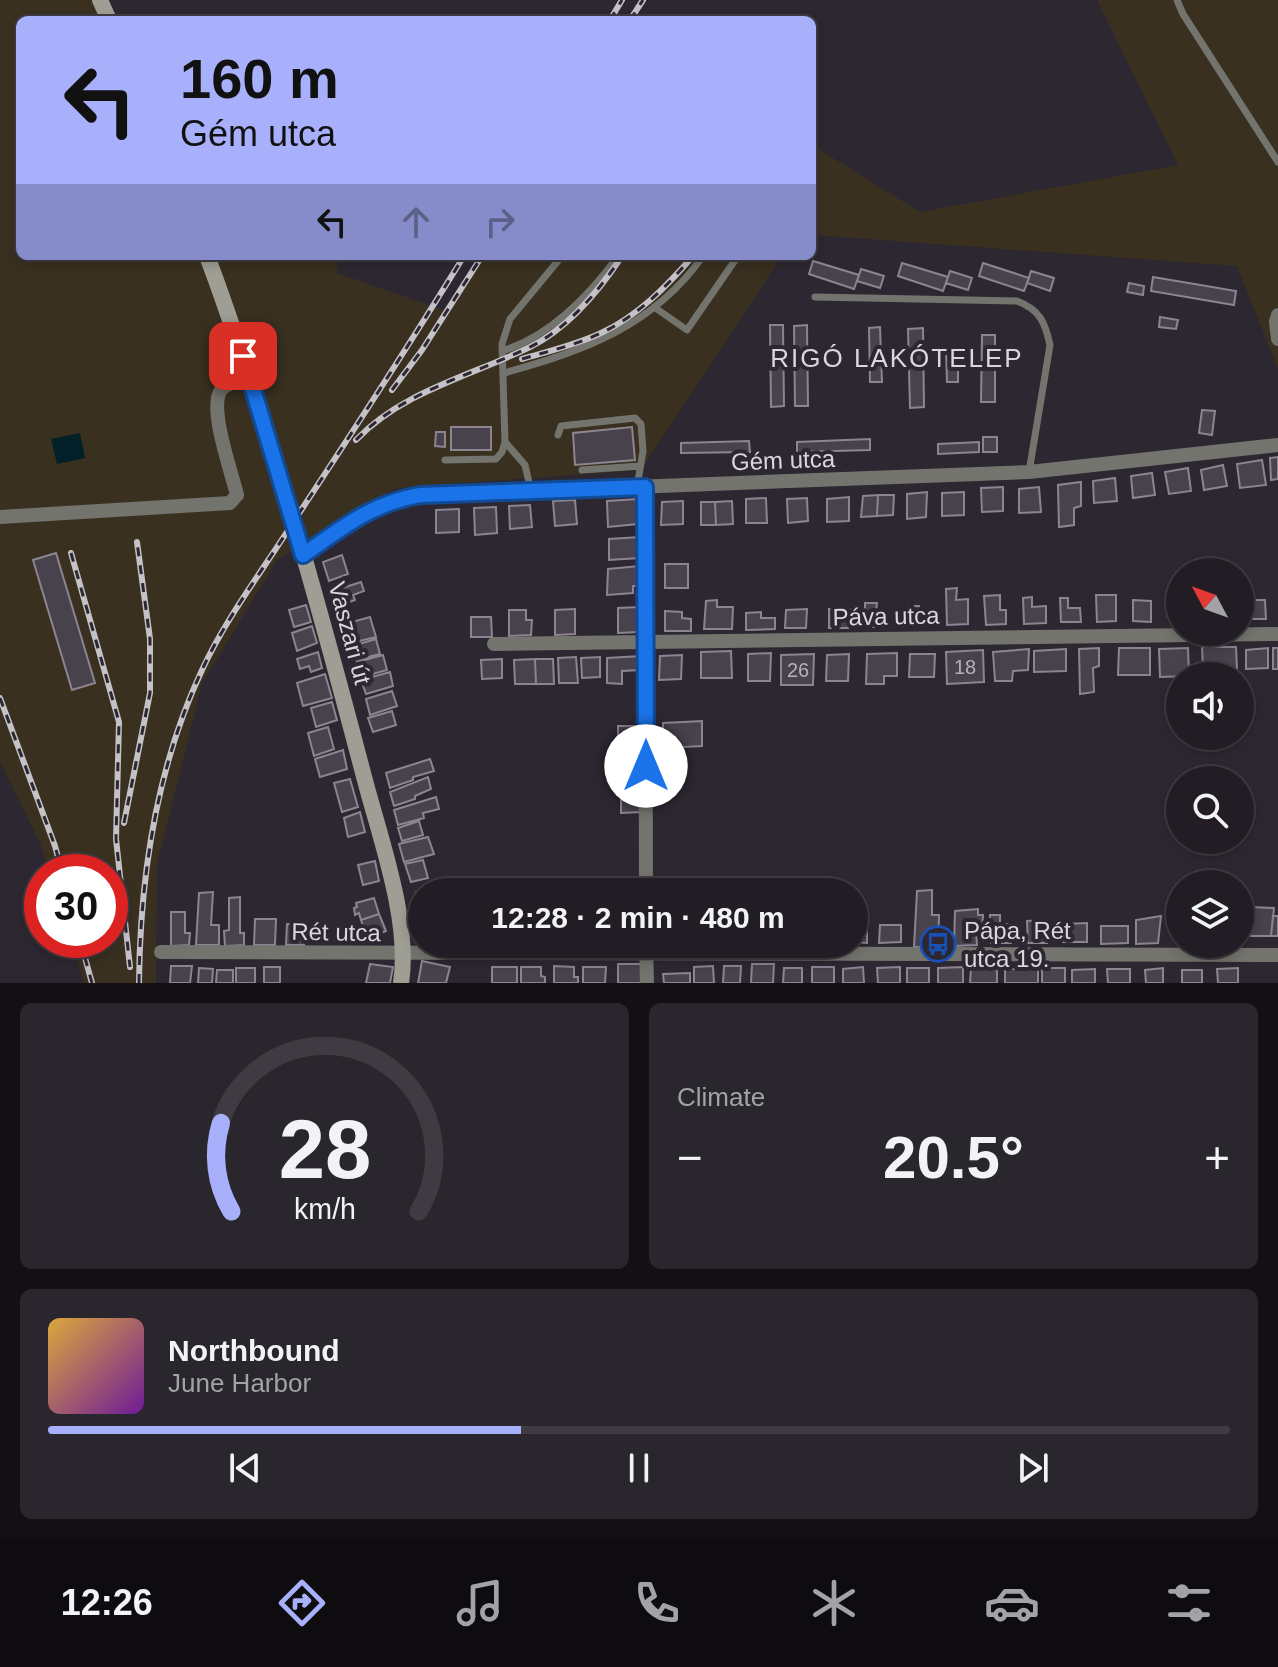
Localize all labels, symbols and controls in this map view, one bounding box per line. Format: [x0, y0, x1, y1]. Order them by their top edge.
text: 160 m [180, 47, 339, 110]
icon: left [48, 48, 152, 152]
text: Gém utca [180, 113, 336, 154]
icon: left [310, 200, 354, 244]
icon: ahead [394, 200, 438, 244]
icon: right [478, 200, 522, 244]
pin [209, 322, 277, 390]
icon: arrive [221, 334, 265, 378]
district label: RIGÓ LAKÓTELEP [770, 343, 1024, 373]
street label: Gém utca [731, 445, 836, 475]
north arrow [1166, 558, 1254, 646]
map controls [1166, 558, 1254, 958]
street label: Vaszari út [323, 579, 377, 687]
street label: Páva utca [832, 602, 940, 630]
house number: 18 [954, 656, 976, 678]
house number: 26 [787, 659, 809, 681]
button: sound [1166, 662, 1254, 750]
position arrow [604, 724, 688, 808]
button: search [1166, 766, 1254, 854]
speed limit sign: 30 [24, 854, 128, 958]
button: layers [1166, 870, 1254, 958]
text: 12:28 · 2 min · 480 m [491, 901, 785, 934]
place label: Pápa, Rét utca 19. [964, 917, 1071, 972]
street label: Rét utca [291, 918, 382, 946]
bus stop icon: Pápa, Rét utca 19. [919, 925, 957, 963]
text: Climate [677, 1082, 765, 1112]
text: 28 [278, 1103, 371, 1196]
text: 20.5° [883, 1124, 1024, 1191]
text: − [677, 1133, 703, 1182]
text: + [1204, 1133, 1230, 1182]
text: km/h [294, 1193, 355, 1225]
text: Northbound [168, 1334, 340, 1367]
text: June Harbor [168, 1368, 311, 1398]
icon: previous [223, 1446, 267, 1490]
icon: pause [617, 1446, 661, 1490]
icon: next [1011, 1446, 1055, 1490]
icon: directions [274, 1575, 330, 1631]
icon: music [452, 1575, 508, 1631]
icon: phone [629, 1575, 685, 1631]
icon: climate [806, 1575, 862, 1631]
icon: car [984, 1575, 1040, 1631]
icon: filters [1161, 1575, 1217, 1631]
text: 12:26 [61, 1582, 153, 1623]

